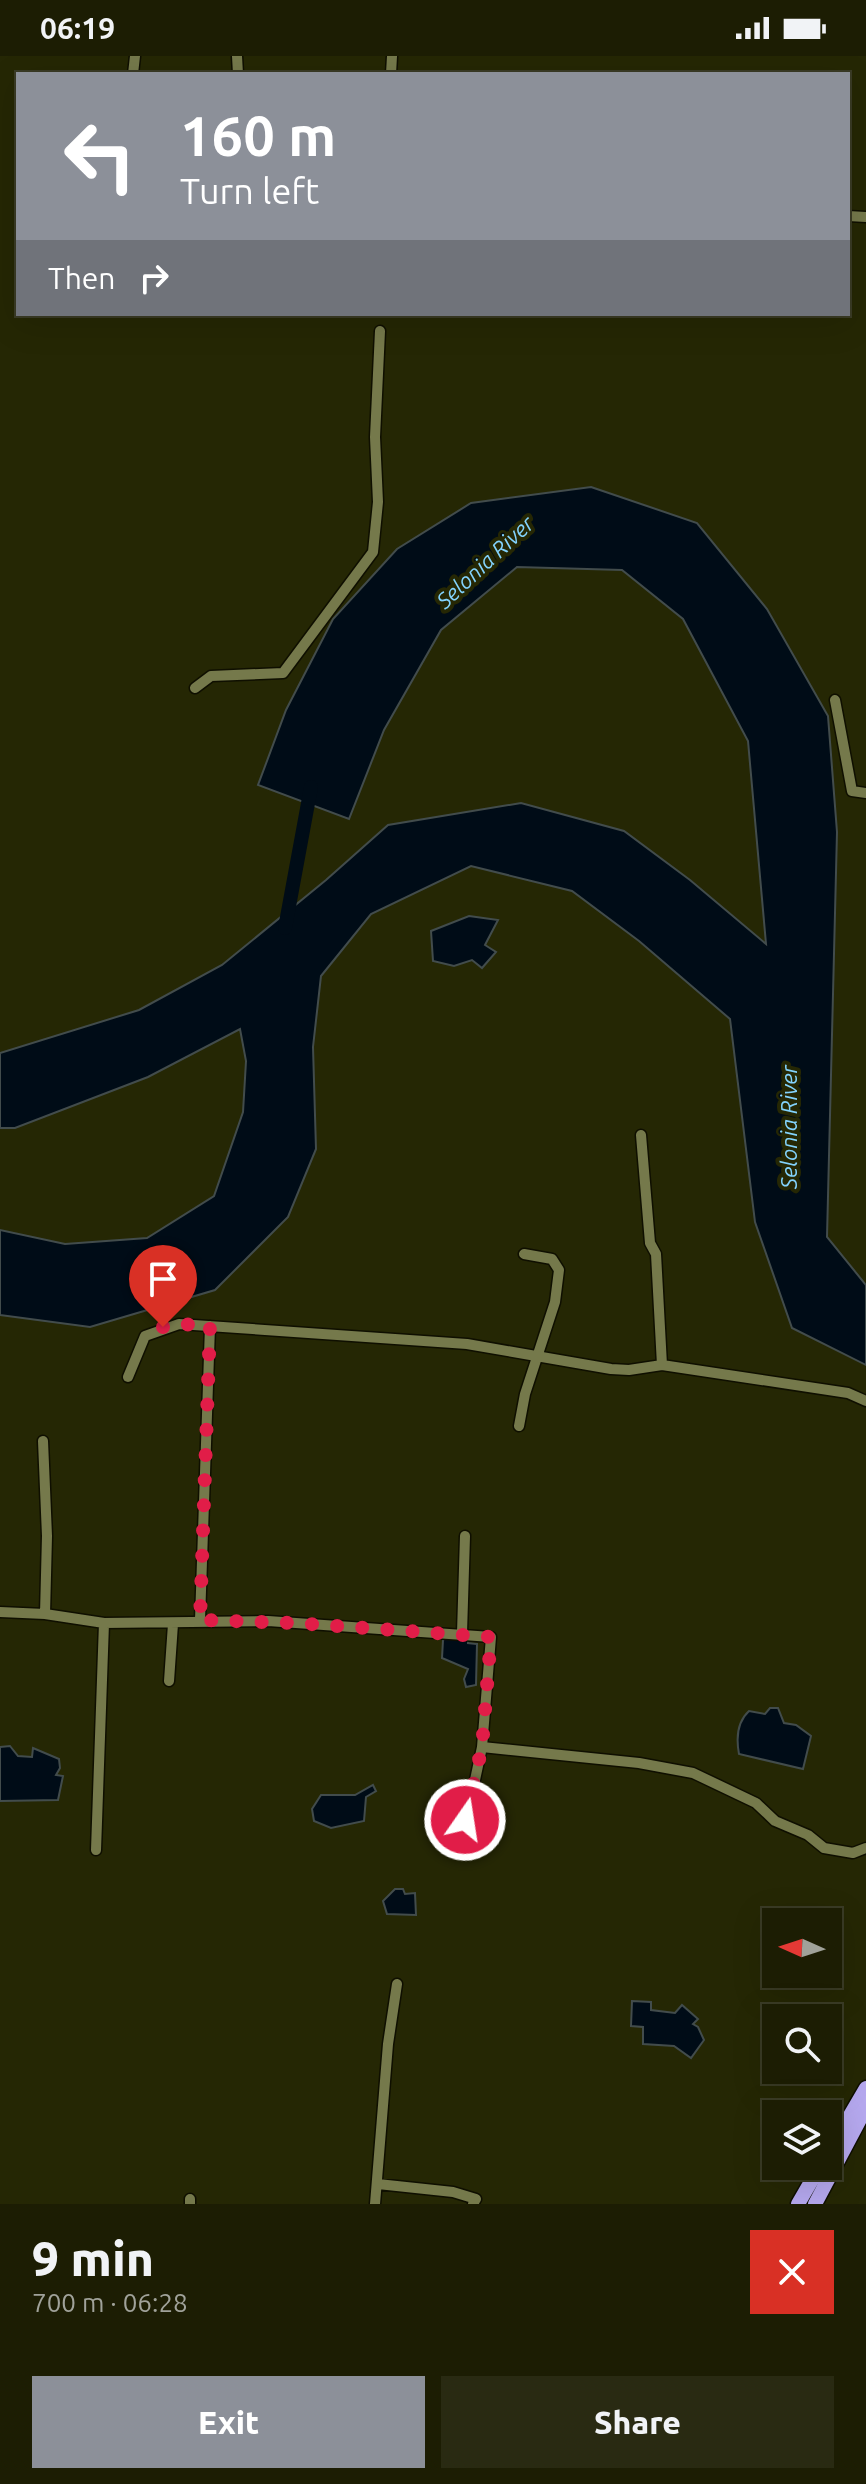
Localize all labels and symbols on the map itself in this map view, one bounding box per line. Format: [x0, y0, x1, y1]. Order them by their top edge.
water label: Selonia River [430, 510, 539, 614]
water label: Selonia River [776, 1065, 801, 1190]
pin [129, 1245, 197, 1327]
position arrow [423, 1778, 507, 1862]
north arrow [762, 1908, 842, 1988]

